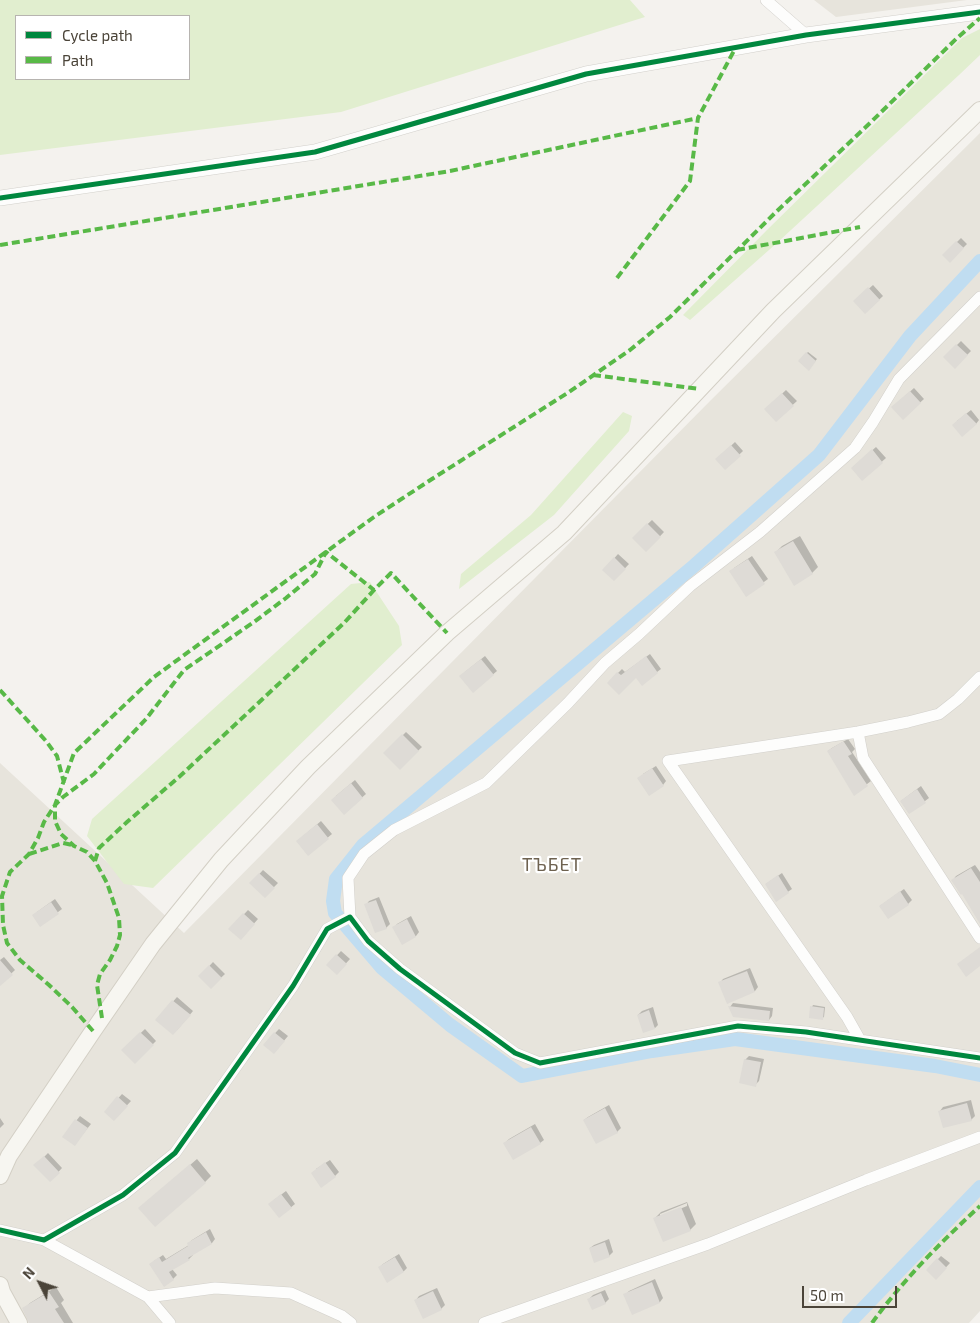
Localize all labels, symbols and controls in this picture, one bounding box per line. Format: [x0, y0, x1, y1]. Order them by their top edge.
legend [15, 15, 190, 80]
text: Cycle path [62, 26, 133, 44]
text: Path [62, 51, 93, 69]
district label: ТЪБЕТ [521, 854, 583, 876]
north arrow [15, 1258, 65, 1308]
text: N [19, 1263, 38, 1282]
scale bar [805, 1276, 900, 1308]
text: 50 m [810, 1286, 844, 1304]

